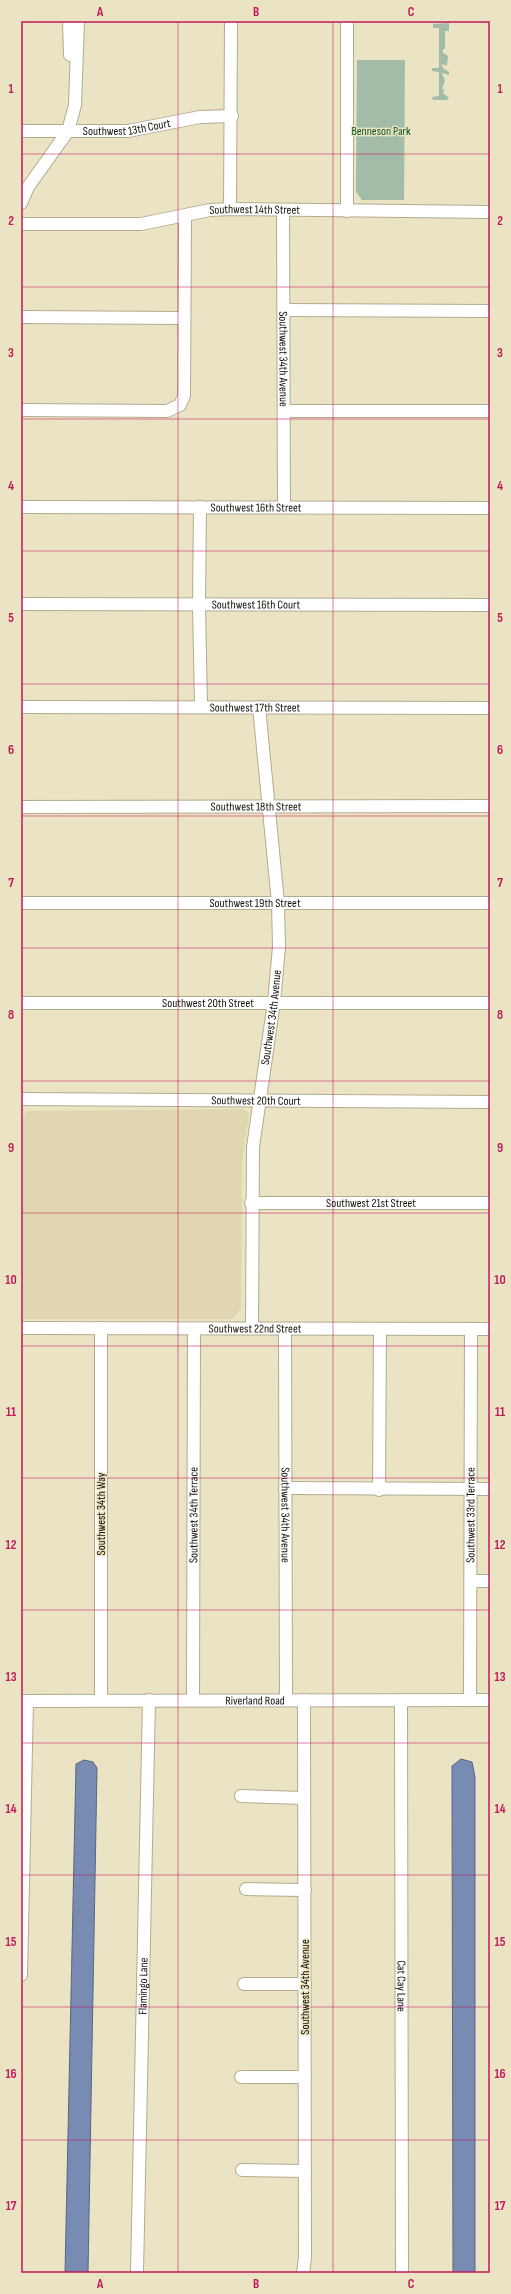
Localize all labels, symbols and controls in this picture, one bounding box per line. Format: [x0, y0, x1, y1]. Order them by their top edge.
text: A [96, 4, 104, 20]
text: B [253, 4, 259, 20]
text: C [408, 4, 415, 20]
text: 1 [8, 81, 14, 97]
text: 1 [497, 81, 503, 97]
street label: Southwest 13th Court [83, 115, 172, 139]
park label: Benneson Park [351, 124, 411, 139]
street label: Southwest 14th Street [209, 201, 300, 218]
text: 2 [8, 213, 14, 229]
text: 2 [497, 213, 503, 229]
street label: Southwest 34th Avenue [276, 311, 291, 407]
text: 3 [8, 345, 14, 361]
text: 3 [497, 345, 503, 361]
text: 4 [8, 478, 14, 494]
text: 4 [497, 478, 503, 494]
street label: Southwest 16th Street [210, 500, 302, 515]
street label: Southwest 16th Court [212, 597, 301, 612]
text: 5 [8, 610, 14, 626]
text: 5 [497, 610, 503, 626]
street label: Southwest 17th Street [210, 700, 301, 715]
text: 6 [8, 742, 14, 758]
text: 6 [497, 742, 503, 758]
street label: Southwest 18th Street [210, 799, 302, 814]
text: 7 [8, 875, 14, 891]
text: 7 [497, 875, 503, 891]
street label: Southwest 19th Street [209, 896, 301, 911]
street label: Southwest 34th Avenue [258, 969, 284, 1066]
street label: Southwest 20th Street [162, 996, 254, 1011]
text: 8 [8, 1007, 14, 1023]
text: 8 [497, 1007, 503, 1023]
street label: Southwest 20th Court [211, 1093, 301, 1108]
text: 9 [8, 1140, 14, 1156]
text: 9 [497, 1140, 503, 1156]
street label: Southwest 21st Street [326, 1196, 416, 1211]
text: 10 [5, 1272, 17, 1288]
text: 10 [494, 1272, 506, 1288]
street label: Southwest 22nd Street [209, 1321, 302, 1336]
text: 11 [6, 1404, 16, 1420]
text: 11 [495, 1404, 505, 1420]
street label: Southwest 34th Terrace [186, 1467, 201, 1563]
street label: Southwest 34th Avenue [278, 1467, 293, 1563]
street label: Southwest 33rd Terrace [463, 1467, 478, 1563]
street label: Southwest 34th Way [94, 1472, 109, 1555]
text: 12 [6, 1537, 17, 1553]
text: 12 [495, 1537, 506, 1553]
text: 13 [6, 1669, 17, 1685]
text: 13 [495, 1669, 506, 1685]
street label: Riverland Road [225, 1693, 285, 1708]
text: 14 [5, 1801, 17, 1817]
text: 14 [494, 1801, 506, 1817]
text: 15 [6, 1934, 17, 1950]
text: 15 [495, 1934, 506, 1950]
street label: Southwest 34th Avenue [298, 1939, 313, 2035]
street label: Flamingo Lane [135, 1957, 151, 2015]
street label: Cat Cay Lane [394, 1960, 409, 2012]
text: 16 [5, 2066, 17, 2082]
text: 16 [494, 2066, 506, 2082]
text: 17 [6, 2198, 17, 2214]
text: 17 [495, 2198, 506, 2214]
text: A [96, 2276, 104, 2292]
text: B [253, 2276, 259, 2292]
text: C [408, 2276, 415, 2292]

